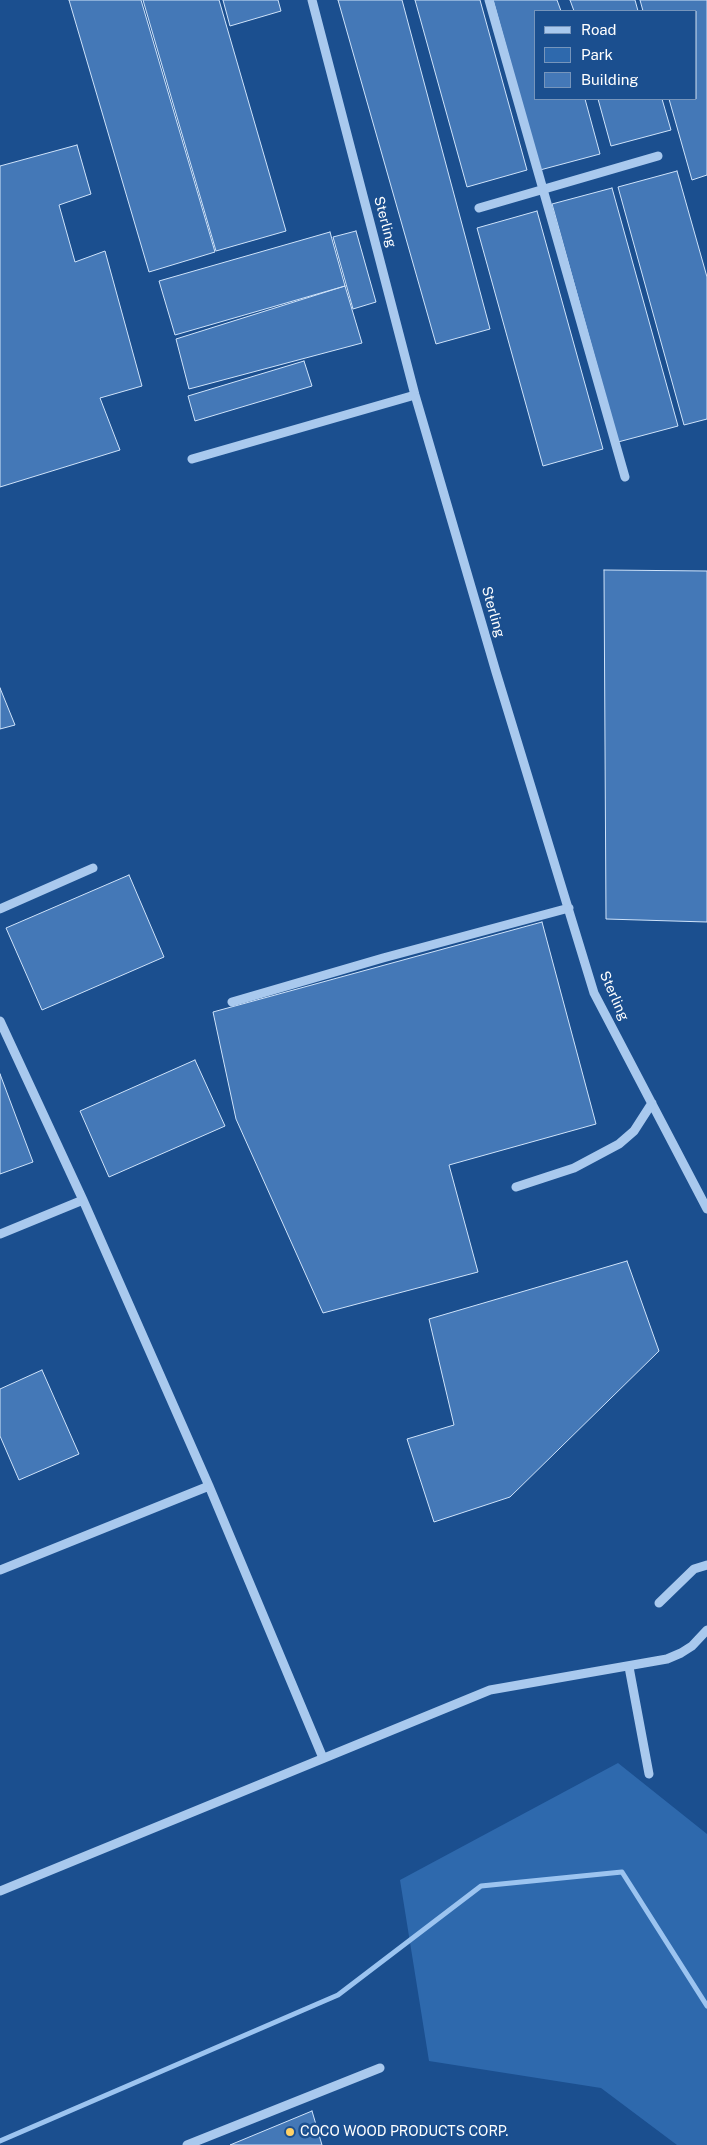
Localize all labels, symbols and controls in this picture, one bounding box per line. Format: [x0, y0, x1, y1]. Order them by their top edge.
legend [534, 10, 697, 100]
text: Road [581, 21, 617, 38]
text: Park [581, 46, 613, 63]
text: Building [581, 71, 639, 88]
street label: Sterling [370, 195, 400, 249]
street label: Sterling [478, 585, 508, 639]
street label: Sterling [596, 969, 632, 1023]
place label: COCO WOOD PRODUCTS CORP. [300, 2124, 508, 2140]
marker: COCO WOOD PRODUCTS CORP. [284, 2126, 296, 2138]

